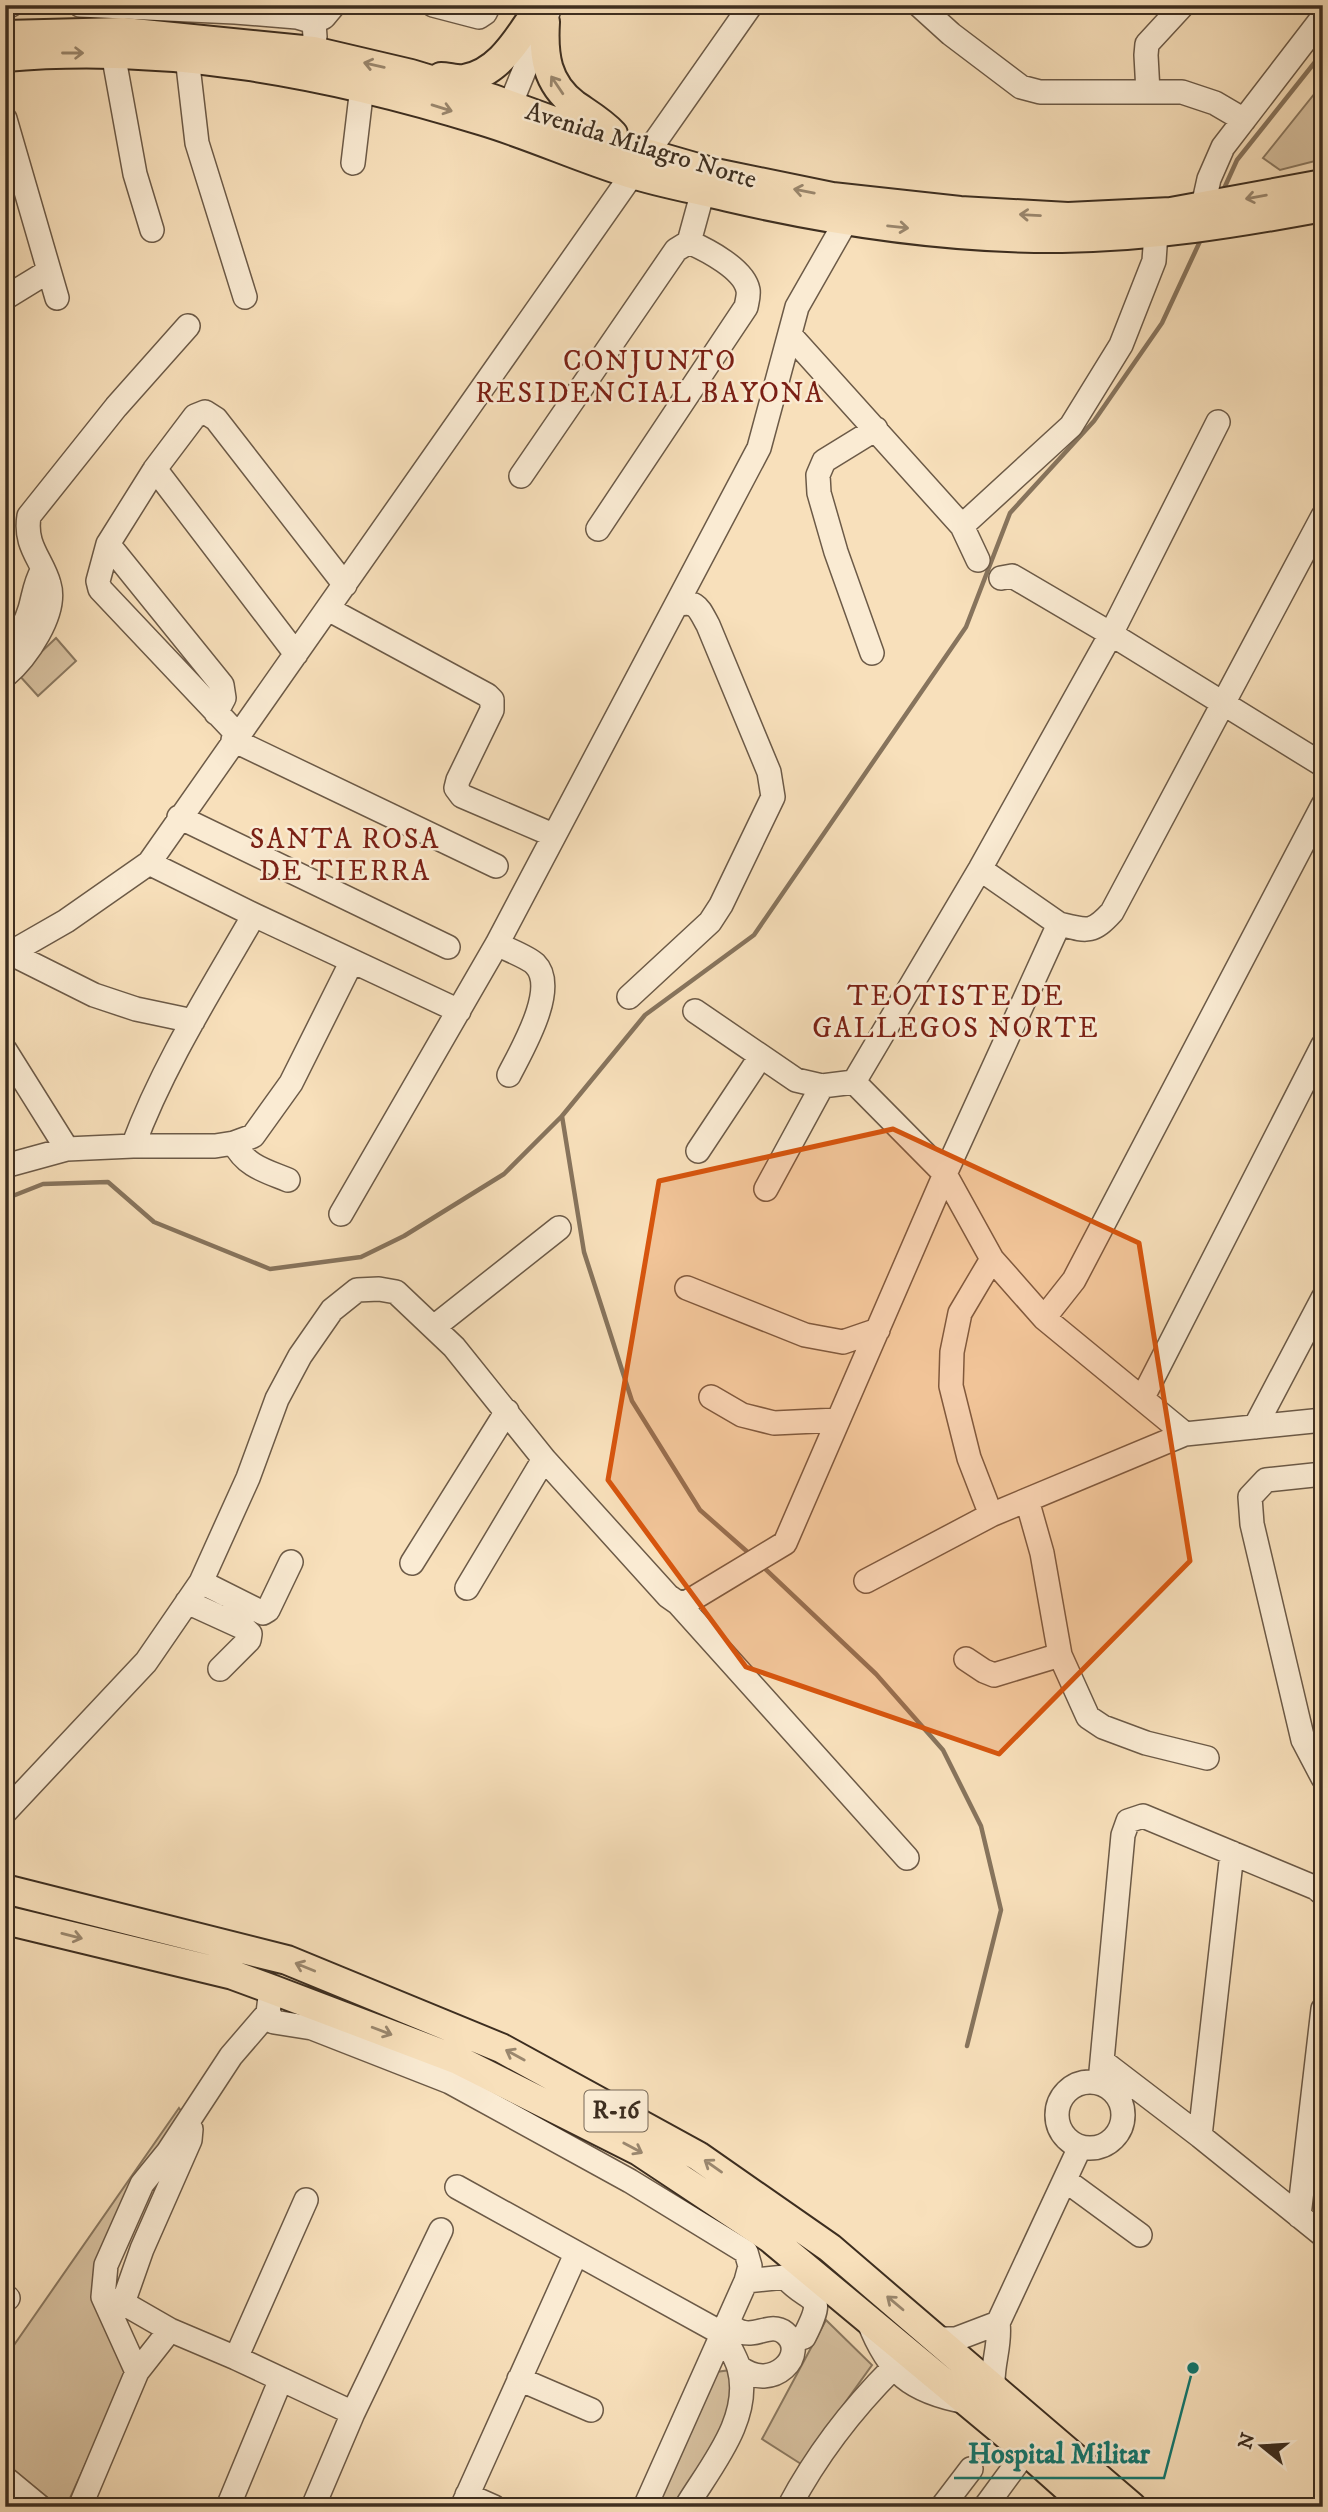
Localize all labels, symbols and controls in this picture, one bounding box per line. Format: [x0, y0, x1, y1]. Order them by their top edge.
one-way arrow [62, 46, 85, 60]
one-way arrow [363, 58, 386, 71]
one-way arrow [550, 76, 564, 95]
street label: Avenida Milagro Norte [521, 95, 761, 197]
one-way arrow [431, 103, 453, 116]
one-way arrow [793, 184, 816, 198]
one-way arrow [1245, 191, 1268, 204]
one-way arrow [1018, 208, 1041, 221]
one-way arrow [886, 220, 909, 233]
district label: CONJUNTO RESIDENCIAL BAYONA [475, 344, 825, 411]
district label: SANTA ROSA DE TIERRA [250, 822, 440, 889]
district label: TEOTISTE DE GALLEGOS NORTE [812, 979, 1100, 1046]
one-way arrow [60, 1930, 82, 1943]
one-way arrow [295, 1960, 316, 1973]
one-way arrow [371, 2026, 393, 2038]
one-way arrow [505, 2048, 525, 2062]
road number: R-16 [584, 2090, 648, 2132]
one-way arrow [622, 2141, 642, 2155]
one-way arrow [704, 2159, 723, 2173]
one-way arrow [886, 2295, 904, 2311]
north arrow [1226, 2410, 1296, 2480]
callout: Hospital Militar [954, 2429, 1164, 2478]
text: N [1234, 2430, 1261, 2452]
text: Hospital Militar [968, 2437, 1151, 2472]

